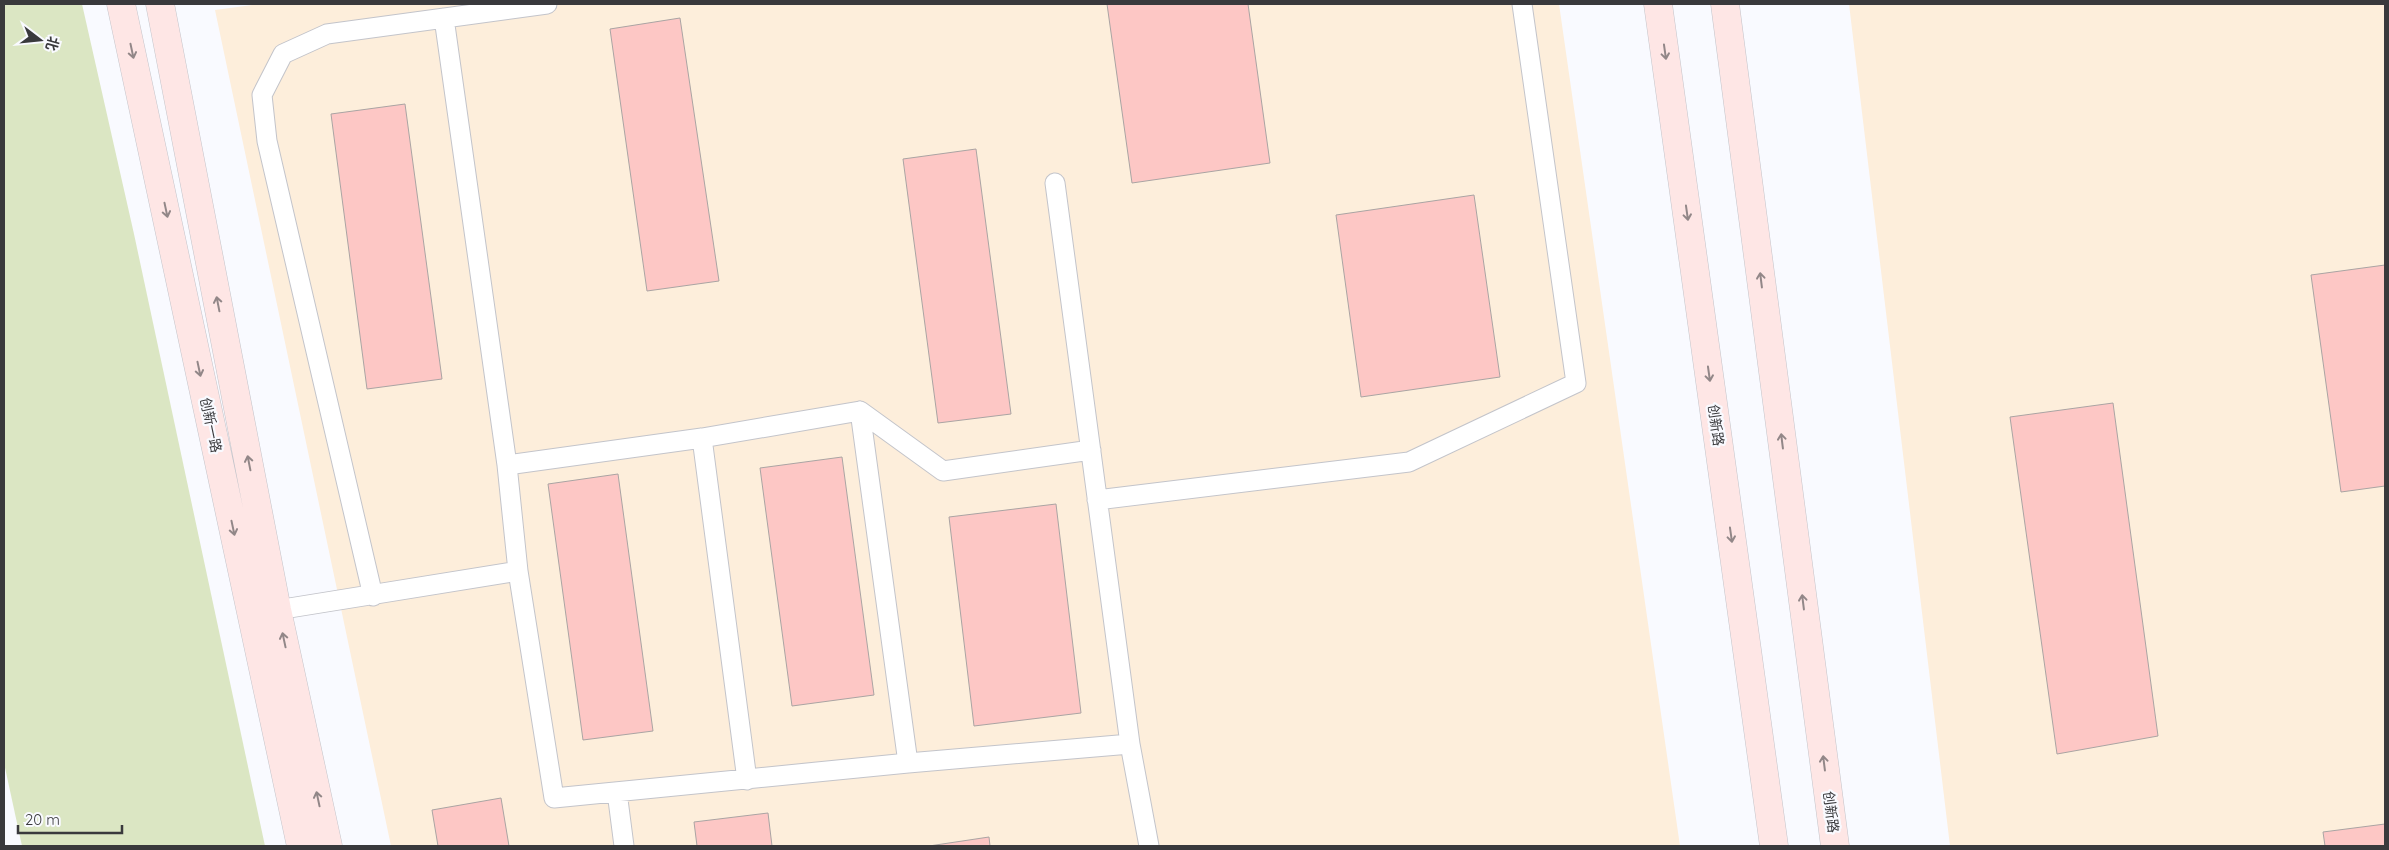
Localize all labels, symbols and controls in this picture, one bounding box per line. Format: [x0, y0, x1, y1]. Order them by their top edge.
north arrow [15, 15, 65, 65]
text: 北 [42, 34, 63, 53]
one-way arrow [127, 43, 137, 59]
one-way arrow [1660, 44, 1670, 60]
one-way arrow [161, 202, 171, 218]
one-way arrow [1682, 205, 1692, 221]
one-way arrow [1756, 272, 1766, 288]
one-way arrow [213, 296, 222, 312]
one-way arrow [195, 361, 205, 377]
one-way arrow [1704, 366, 1714, 382]
street label: 创新一路 [196, 396, 226, 454]
street label: 创新路 [1704, 403, 1728, 447]
one-way arrow [1777, 433, 1787, 449]
one-way arrow [244, 456, 253, 472]
one-way arrow [229, 520, 239, 536]
one-way arrow [1727, 527, 1737, 543]
one-way arrow [1798, 594, 1808, 610]
one-way arrow [279, 632, 288, 648]
one-way arrow [1819, 756, 1829, 772]
street label: 创新路 [1820, 790, 1842, 834]
one-way arrow [313, 791, 322, 807]
scale bar [18, 802, 121, 834]
text: 20 m [25, 810, 60, 829]

